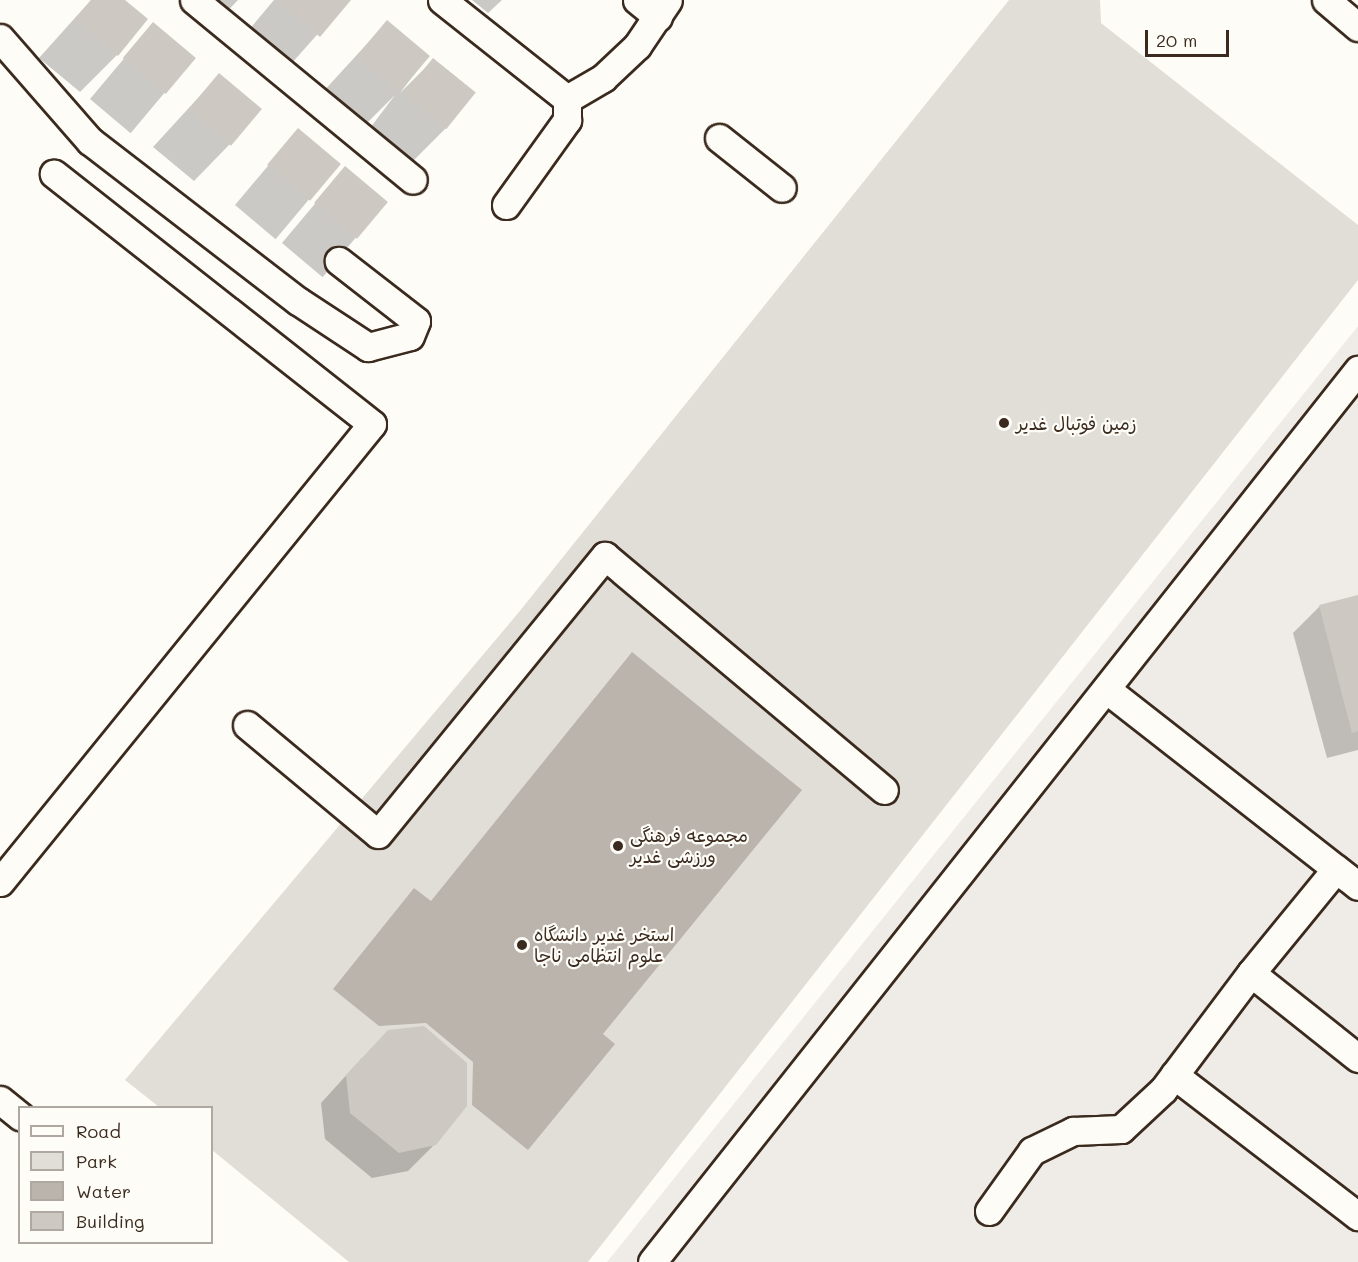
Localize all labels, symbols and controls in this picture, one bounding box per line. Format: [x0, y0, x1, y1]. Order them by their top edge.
scale bar [1148, 18, 1232, 56]
text: 20 m [1156, 28, 1197, 52]
place label: زمین فوتبال غدیر [1016, 412, 1137, 434]
marker: زمین فوتبال غدیر [997, 416, 1011, 430]
place label: مجموعه فرهنگی ورزشی غدیر [630, 825, 748, 868]
marker: مجموعه فرهنگی ورزشی غدیر [611, 839, 625, 853]
place label: استخر غدیر دانشگاه علوم انتظامی ناجا [534, 924, 674, 966]
marker: استخر غدیر دانشگاه علوم انتظامی ناجا [515, 938, 529, 952]
legend [18, 1106, 213, 1244]
text: Road [76, 1119, 121, 1143]
text: Park [76, 1149, 117, 1173]
text: Water [76, 1179, 131, 1203]
text: Building [76, 1209, 144, 1233]

